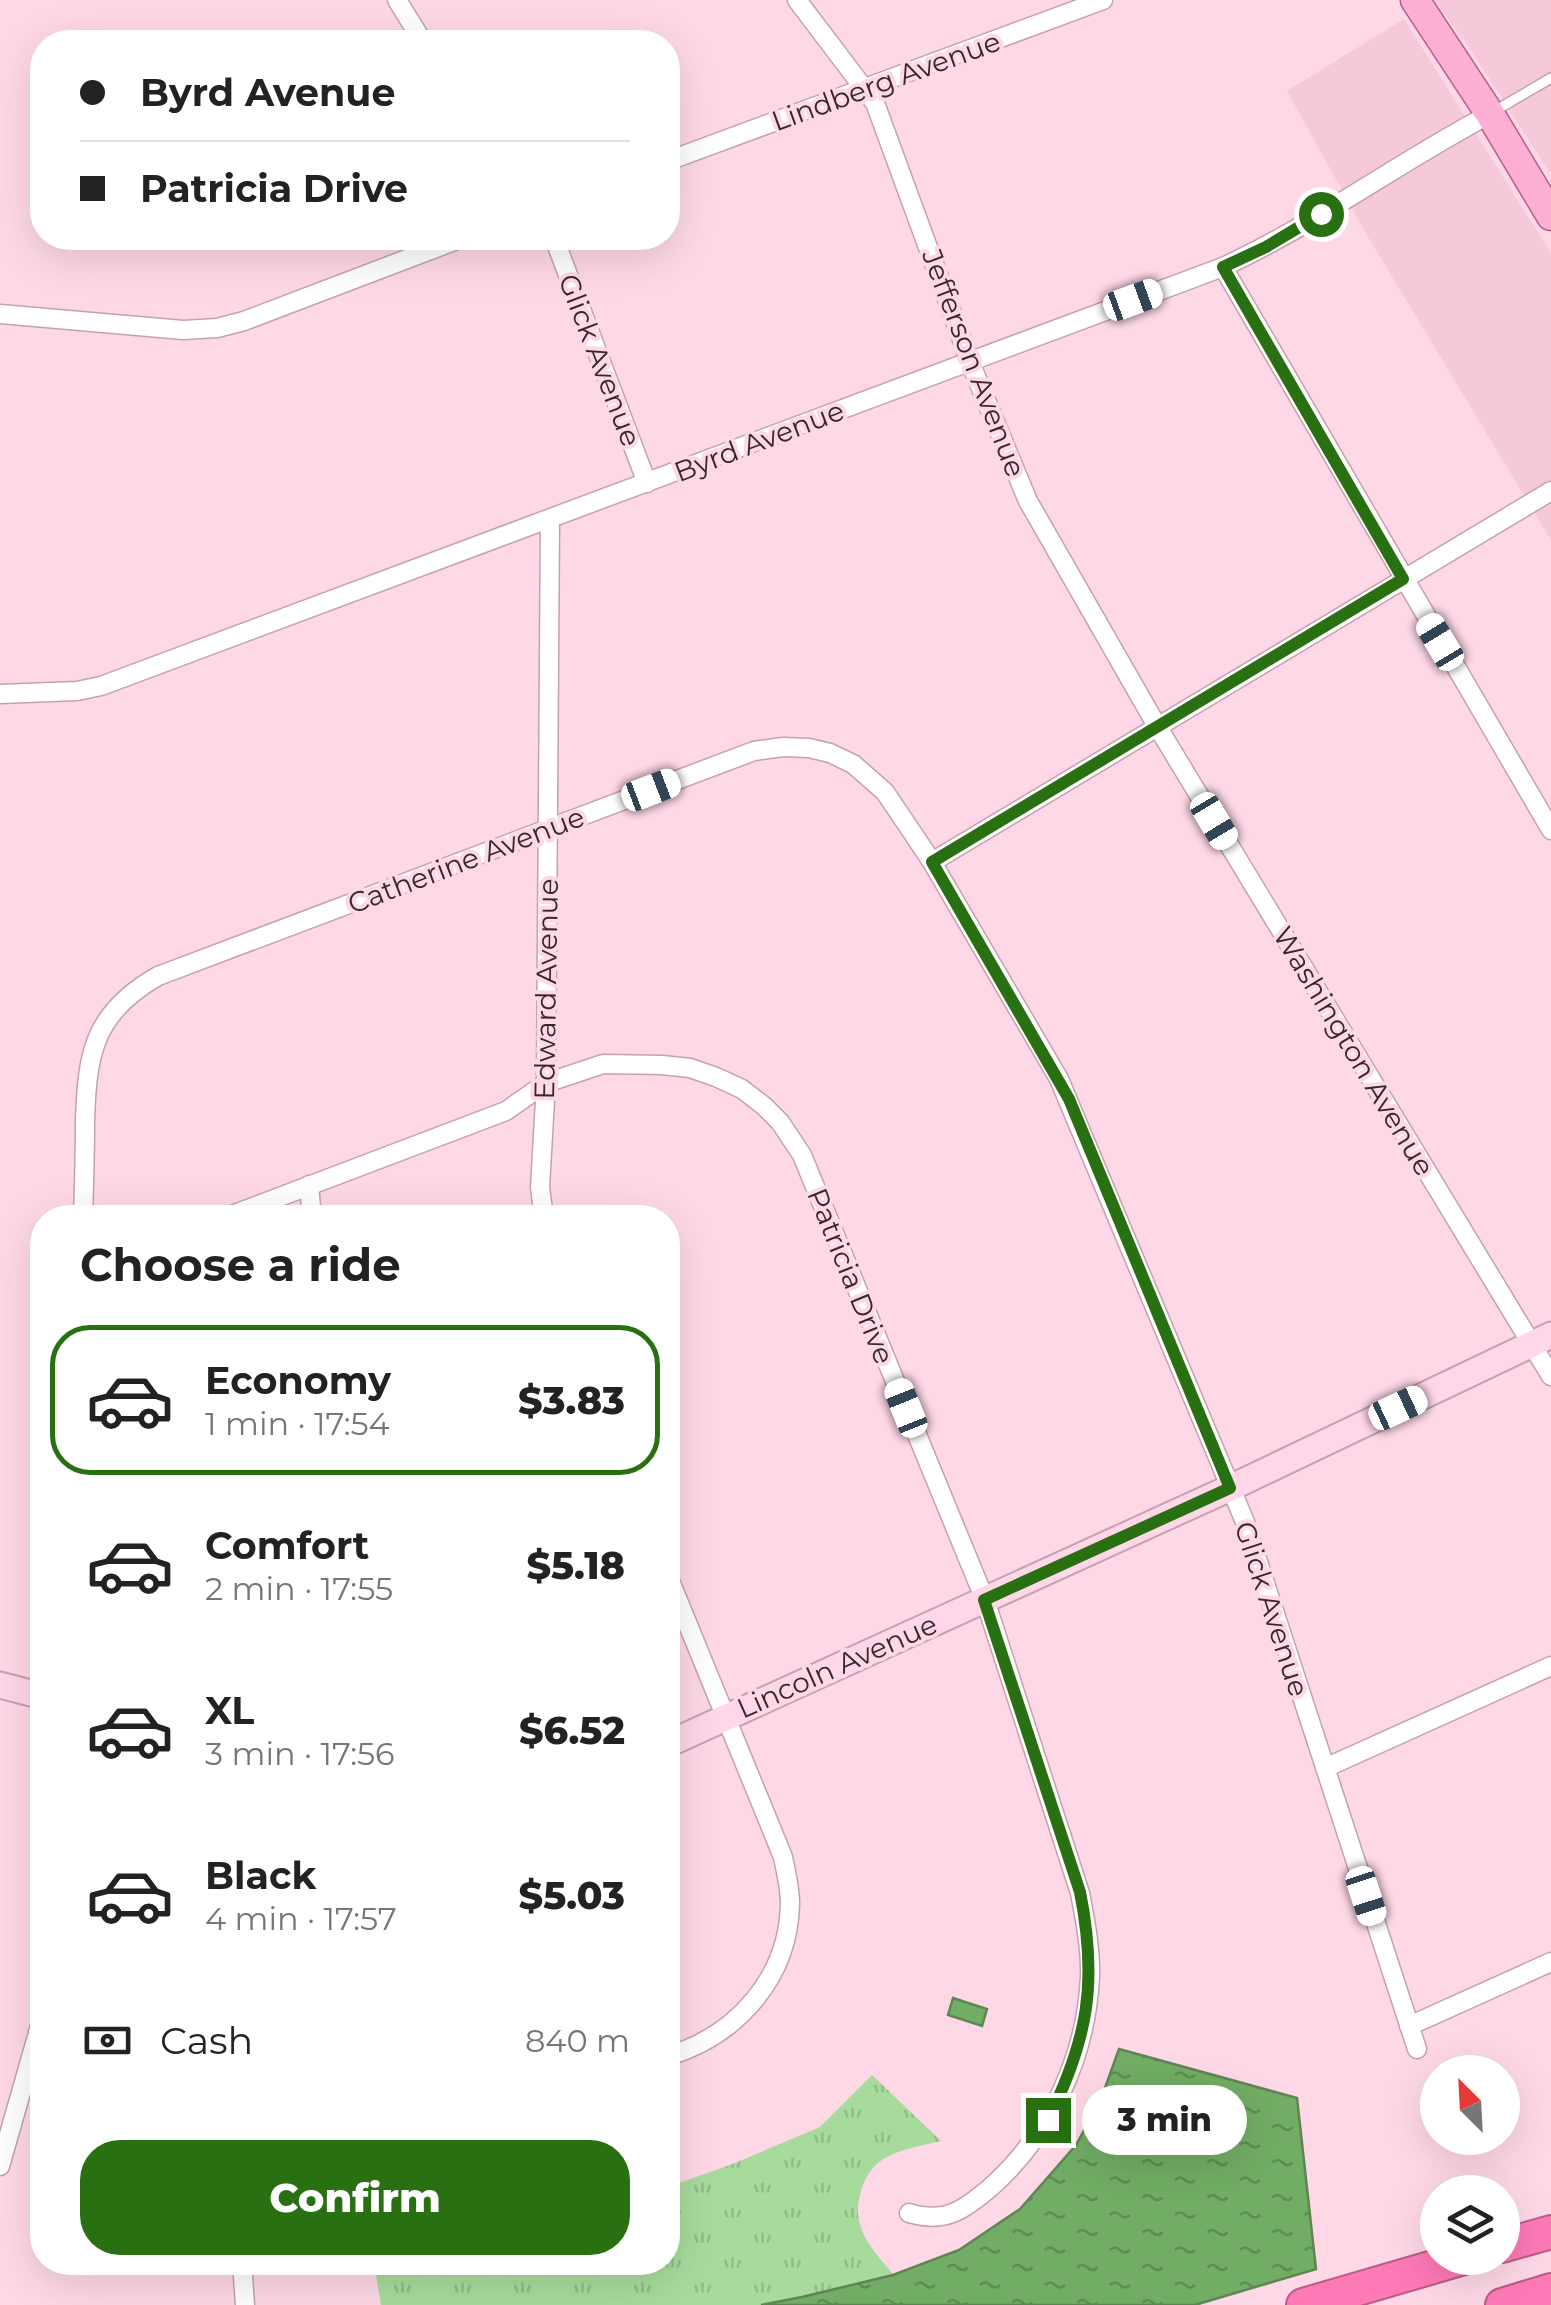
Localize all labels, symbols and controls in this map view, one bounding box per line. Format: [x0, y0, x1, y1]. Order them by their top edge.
street label: Lindberg Avenue [767, 24, 1005, 138]
text: Byrd Avenue [140, 69, 395, 116]
text: Patricia Drive [140, 165, 408, 212]
route start [1299, 192, 1344, 237]
street label: Jefferson Avenue [915, 243, 1033, 482]
street label: Glick Avenue [552, 269, 648, 451]
car [1100, 276, 1166, 324]
street label: Byrd Avenue [669, 393, 849, 489]
car [1412, 609, 1468, 675]
car [618, 765, 684, 815]
car [1186, 788, 1242, 854]
street label: Catherine Avenue [343, 799, 589, 921]
street label: Edward Avenue [527, 878, 565, 1100]
street label: Washington Avenue [1266, 920, 1442, 1182]
street label: Patricia Drive [800, 1183, 902, 1369]
text: Choose a ride [80, 1237, 401, 1292]
icon: car [85, 1355, 175, 1445]
text: Economy [205, 1357, 391, 1404]
car [881, 1375, 931, 1441]
text: $3.83 [518, 1377, 625, 1424]
car [1364, 1382, 1432, 1434]
text: 1 min · 17:54 [205, 1404, 390, 1443]
street label: Glick Avenue [1228, 1517, 1316, 1701]
icon: car [85, 1520, 175, 1610]
text: Comfort [205, 1522, 369, 1569]
text: $5.18 [526, 1542, 625, 1589]
text: 2 min · 17:55 [205, 1569, 393, 1608]
street label: Lincoln Avenue [732, 1607, 942, 1725]
icon: car [85, 1685, 175, 1775]
text: XL [205, 1687, 254, 1734]
text: $6.52 [519, 1707, 625, 1754]
text: 3 min · 17:56 [205, 1734, 395, 1773]
icon: car [85, 1850, 175, 1940]
text: Black [205, 1852, 316, 1899]
car [1342, 1863, 1390, 1929]
text: $5.03 [519, 1872, 625, 1919]
text: 4 min · 17:57 [205, 1899, 397, 1938]
icon: cash [80, 2013, 135, 2068]
text: Cash [160, 2017, 253, 2064]
text: 840 m [525, 2021, 630, 2060]
north arrow [1420, 2055, 1520, 2155]
map controls [1420, 2055, 1520, 2275]
callout: 3 min [1083, 2085, 1248, 2155]
route end [1026, 2098, 1071, 2143]
text: 3 min [1117, 2100, 1212, 2139]
button: Confirm [80, 2140, 630, 2255]
button: layers [1420, 2175, 1520, 2275]

